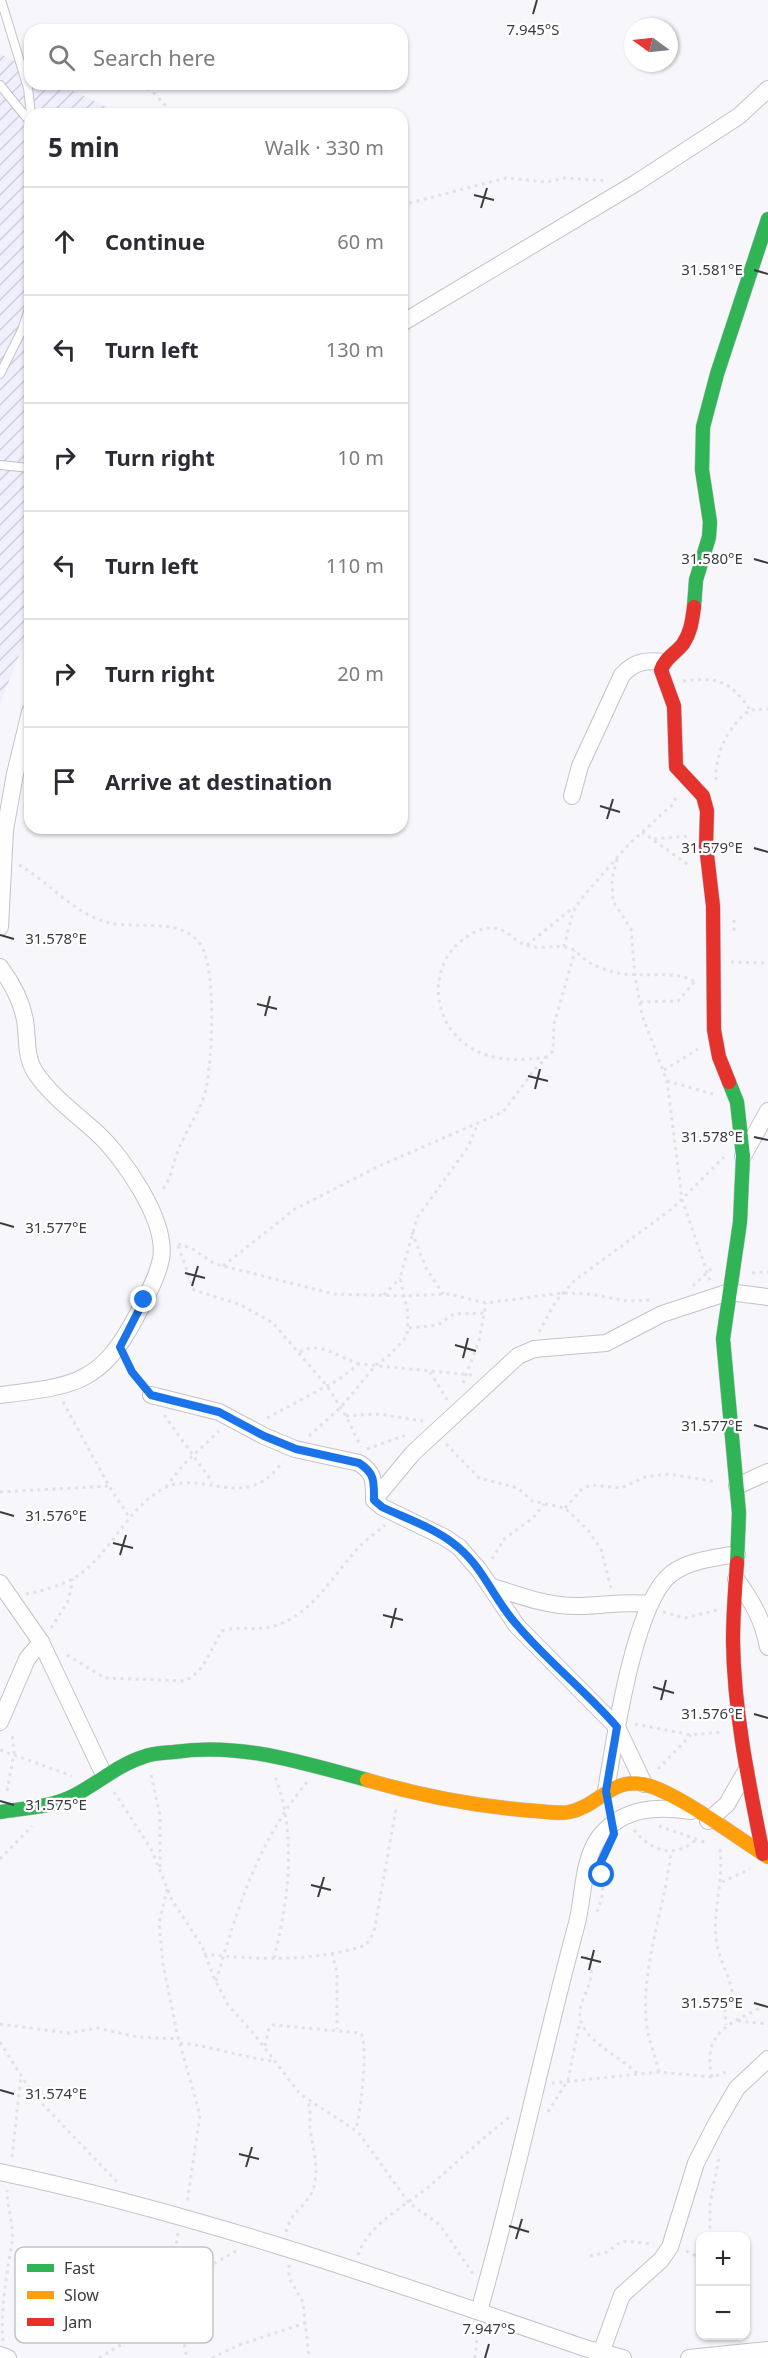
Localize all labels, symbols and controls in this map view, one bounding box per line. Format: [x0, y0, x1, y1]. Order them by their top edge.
north arrow [624, 18, 678, 72]
text: 7.945°S [507, 19, 560, 39]
search box [24, 24, 408, 90]
icon: search [45, 41, 78, 74]
text: Search here [93, 42, 215, 72]
text: 5 min [48, 129, 120, 165]
text: Walk · 330 m [265, 134, 384, 161]
icon: ahead [48, 225, 81, 258]
text: Continue [105, 226, 205, 256]
text: 60 m [337, 228, 384, 255]
text: 31.581°E [681, 259, 743, 279]
icon: left [48, 333, 81, 366]
text: Turn left [105, 334, 199, 364]
text: 130 m [326, 336, 384, 363]
icon: right [48, 441, 81, 474]
text: Turn right [105, 442, 215, 472]
text: 10 m [337, 444, 384, 471]
text: 31.580°E [681, 548, 743, 568]
icon: left [48, 549, 81, 582]
text: Turn left [105, 550, 199, 580]
text: 110 m [326, 552, 384, 579]
icon: right [48, 657, 81, 690]
text: Turn right [105, 658, 215, 688]
text: 20 m [337, 660, 384, 687]
icon: arrive [48, 765, 81, 798]
text: Arrive at destination [105, 766, 332, 796]
text: 31.579°E [681, 837, 743, 857]
text: 31.578°E [25, 928, 87, 948]
text: 31.578°E [681, 1126, 743, 1146]
text: 31.577°E [25, 1217, 87, 1237]
route end [130, 1286, 156, 1312]
text: 31.577°E [681, 1415, 743, 1435]
text: 31.576°E [25, 1505, 87, 1525]
text: 31.576°E [681, 1703, 743, 1723]
text: 31.575°E [25, 1794, 87, 1814]
route start [588, 1861, 614, 1887]
text: 31.575°E [681, 1992, 743, 2012]
text: 31.574°E [25, 2083, 87, 2103]
map controls [696, 2232, 750, 2340]
button: + [696, 2232, 750, 2286]
legend [15, 2247, 213, 2343]
text: Fast [64, 2257, 95, 2279]
text: Slow [64, 2284, 99, 2306]
button: − [696, 2286, 750, 2340]
text: Jam [62, 2311, 92, 2333]
text: 7.947°S [463, 2318, 516, 2338]

